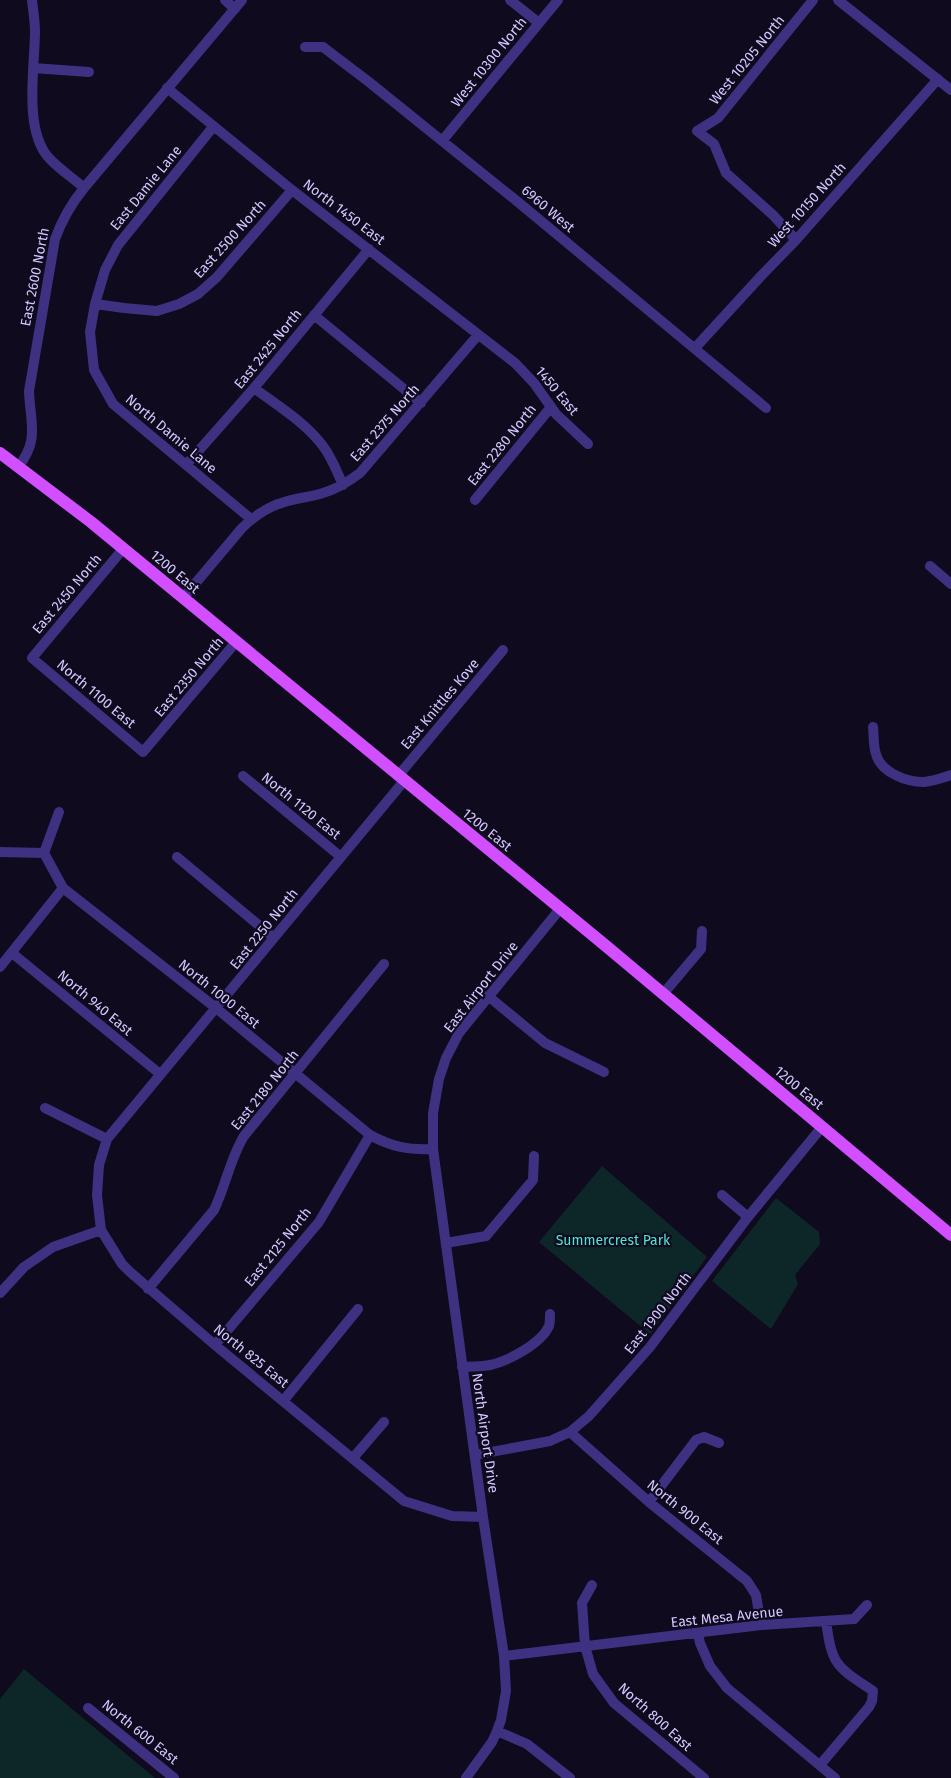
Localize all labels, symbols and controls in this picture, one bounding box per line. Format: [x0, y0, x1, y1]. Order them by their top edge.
street label: West 10205 North [706, 12, 788, 108]
street label: West 10300 North [448, 14, 530, 110]
street label: East Damie Lane [107, 142, 185, 234]
street label: West 10150 North [764, 159, 850, 251]
street label: North 1450 East [300, 176, 389, 249]
street label: 6960 West [518, 182, 579, 237]
street label: East 2500 North [190, 196, 270, 282]
street label: East 2600 North [17, 226, 53, 328]
street label: East 2425 North [231, 306, 305, 392]
street label: 1450 East [532, 363, 583, 420]
street label: East 2375 North [347, 381, 423, 465]
street label: North Damie Lane [122, 391, 220, 477]
street label: East 2280 North [464, 401, 540, 489]
street label: 1200 East [147, 547, 204, 598]
street label: East 2450 North [29, 551, 105, 637]
street label: East 2350 North [151, 634, 227, 720]
street label: East Knittles Kove [397, 655, 483, 753]
street label: North 1100 East [53, 656, 140, 733]
street label: North 1120 East [258, 769, 345, 844]
street label: 1200 East [459, 805, 516, 856]
street label: East 2250 North [226, 885, 302, 973]
street label: East Airport Drive [440, 938, 522, 1036]
street label: North 1000 East [175, 956, 264, 1033]
street label: North 940 East [54, 967, 137, 1040]
street label: East 2180 North [227, 1046, 303, 1134]
street label: 1200 East [771, 1063, 828, 1114]
street label: East 2125 North [241, 1204, 315, 1290]
park label: Summercrest Park [556, 1232, 671, 1249]
street label: East 1900 North [621, 1269, 695, 1357]
street label: North 825 East [210, 1321, 293, 1392]
street label: North Airport Drive [468, 1372, 502, 1494]
street label: North 900 East [643, 1476, 727, 1549]
street label: East Mesa Avenue [670, 1603, 784, 1631]
street label: North 800 East [615, 1679, 696, 1755]
street label: North 600 East [98, 1696, 182, 1769]

